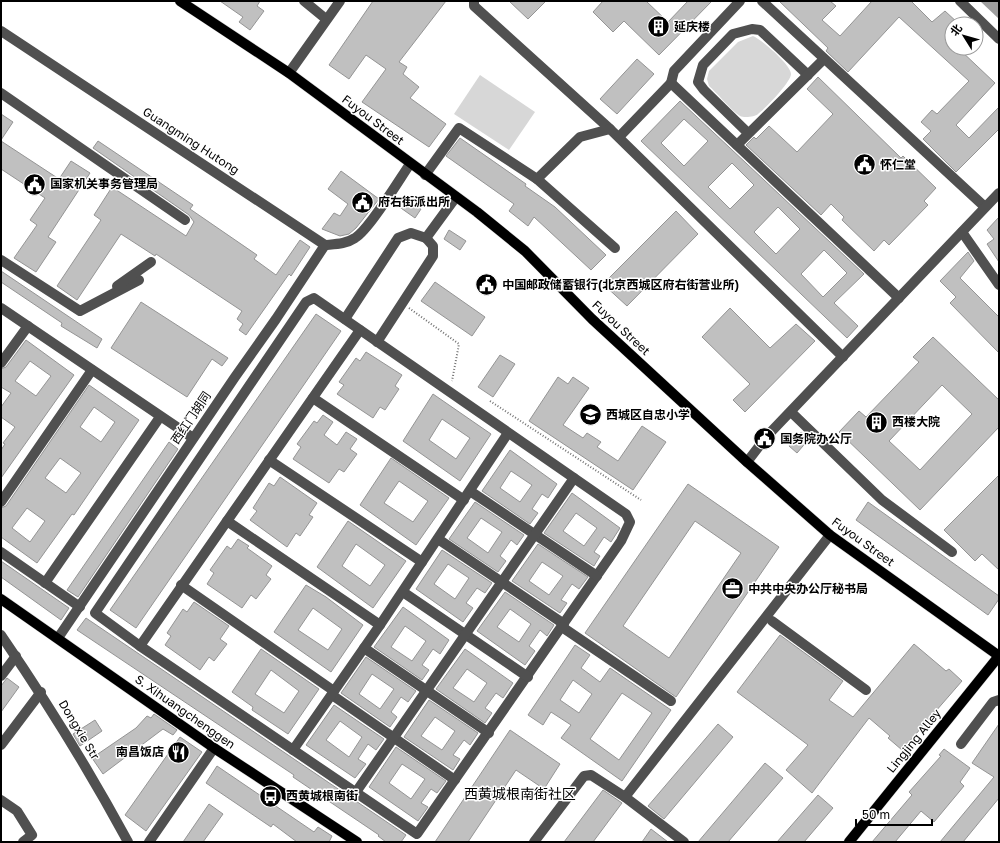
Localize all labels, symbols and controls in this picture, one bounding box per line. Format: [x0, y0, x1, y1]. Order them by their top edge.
building icon: 延庆楼 [645, 14, 671, 40]
north arrow [944, 16, 984, 56]
place label: 延庆楼 [674, 19, 710, 34]
text: 北 [947, 21, 964, 38]
street label: Fuyou Street [339, 91, 407, 148]
street label: Guangming Hutong [140, 104, 242, 177]
public building icon: 怀仁堂 [852, 152, 878, 178]
place label: 怀仁堂 [880, 157, 916, 172]
public building icon: 国家机关事务管理局 [22, 171, 48, 197]
place label: 国家机关事务管理局 [50, 176, 158, 191]
public building icon: 府右街派出所 [349, 189, 375, 215]
place label: 府右街派出所 [378, 194, 450, 209]
public building icon: 中国邮政储蓄银行(北京西城区府右街营业所) [474, 272, 500, 298]
place label: 中国邮政储蓄银行(北京西城区府右街营业所) [502, 277, 739, 292]
street label: Fuyou Street [589, 297, 654, 358]
street label: 西红门胡同 [168, 389, 214, 447]
school or university icon: 西城区自忠小学 [578, 402, 604, 428]
place label: 西城区自忠小学 [606, 407, 690, 422]
building icon: 西楼大院 [864, 409, 890, 435]
place label: 西楼大院 [892, 414, 940, 429]
public building icon: 国务院办公厅 [752, 426, 778, 452]
place label: 国务院办公厅 [780, 431, 852, 446]
street label: Fuyou Street [829, 514, 898, 569]
office icon: 中共中央办公厅秘书局 [720, 576, 746, 602]
place label: 中共中央办公厅秘书局 [748, 581, 868, 596]
street label: S. Xihuangchenggen [132, 671, 238, 752]
street label: Dongxie Str [56, 697, 103, 763]
street label: Lingjing Alley [883, 706, 944, 776]
restaurant icon: 南昌饭店 [166, 739, 192, 765]
place label: 南昌饭店 [116, 744, 164, 759]
bus stop icon: 西黄城根南街 [258, 783, 284, 809]
district label: 西黄城根南街社区 [464, 785, 576, 802]
place label: 西黄城根南街 [286, 788, 358, 803]
scale bar [856, 801, 932, 827]
text: 50 m [862, 807, 890, 822]

